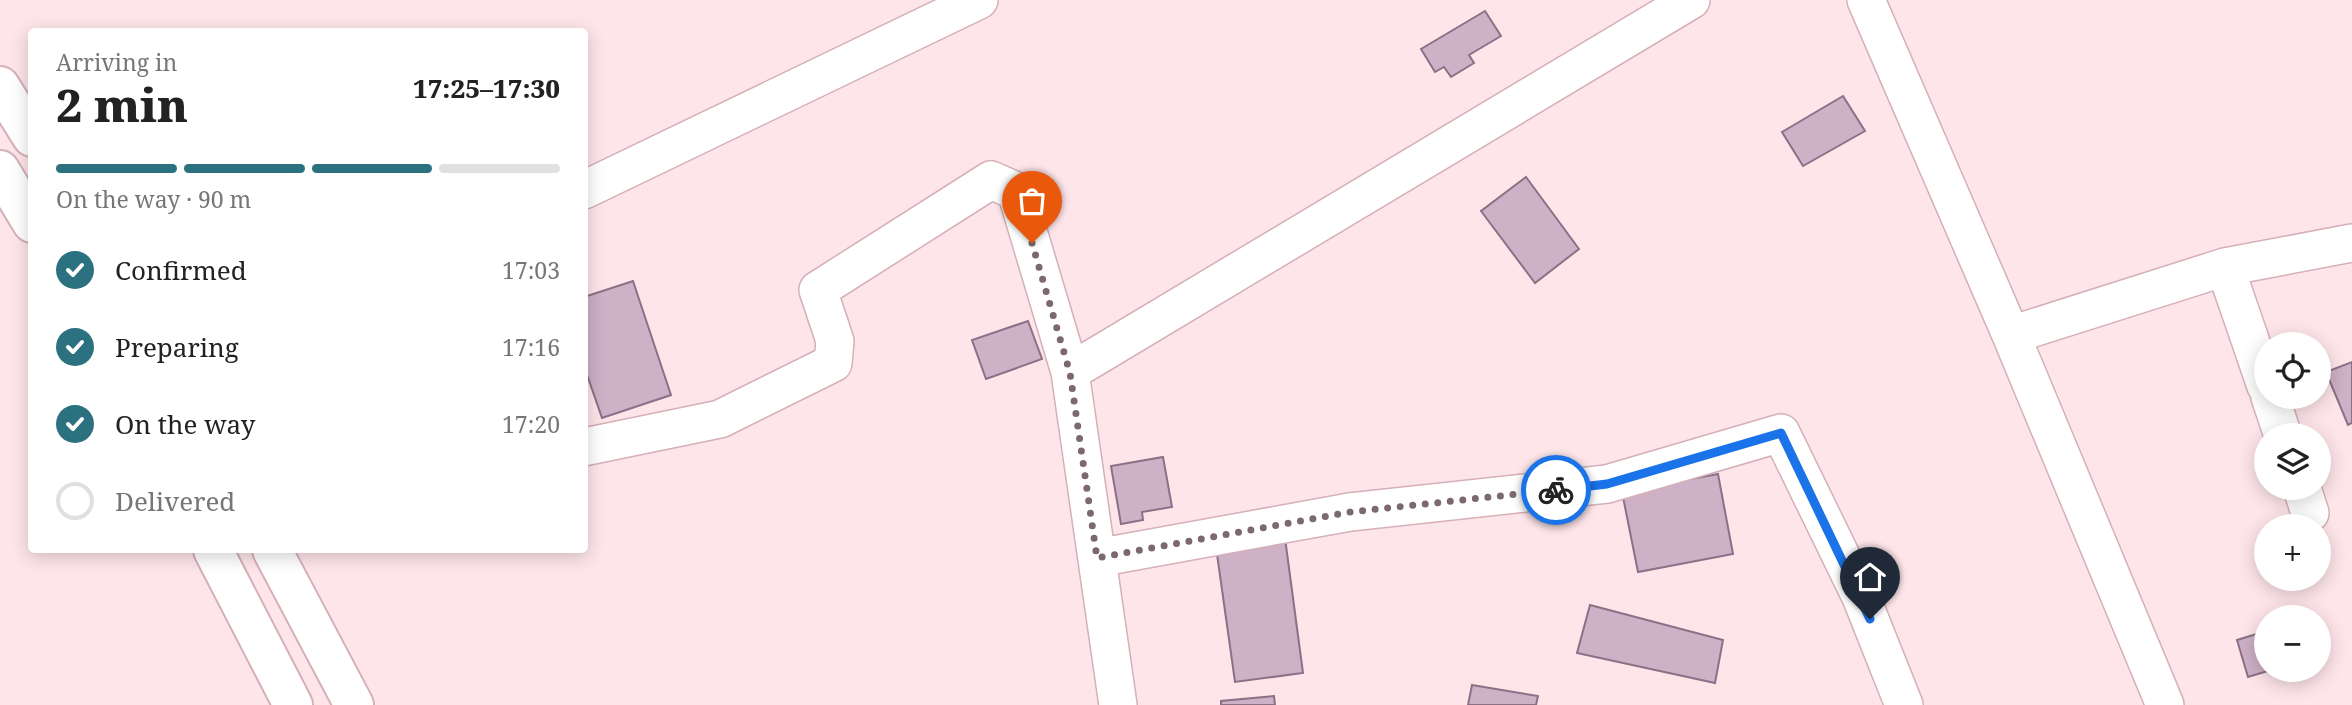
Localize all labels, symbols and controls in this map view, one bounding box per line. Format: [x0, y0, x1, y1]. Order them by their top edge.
text: Arriving in [56, 46, 177, 78]
text: 17:25–17:30 [413, 70, 560, 106]
text: 2 min [56, 73, 188, 135]
pin [1002, 171, 1062, 243]
icon: bag [1013, 182, 1051, 220]
text: On the way · 90 m [56, 183, 251, 215]
icon: check [56, 251, 94, 289]
text: Confirmed [115, 252, 247, 288]
text: 17:03 [502, 254, 560, 286]
icon: check [56, 328, 94, 366]
text: Preparing [115, 329, 239, 365]
text: 17:16 [502, 331, 560, 363]
map controls [2254, 332, 2331, 682]
button: locate [2254, 332, 2331, 409]
icon: check [56, 405, 94, 443]
text: On the way [115, 406, 255, 442]
text: 17:20 [502, 408, 560, 440]
button: layers [2254, 423, 2331, 500]
courier [1521, 455, 1591, 525]
icon: bike [1537, 471, 1575, 509]
text: Delivered [115, 483, 235, 519]
button: + [2254, 514, 2331, 591]
pin [1840, 547, 1900, 619]
icon: home [1851, 558, 1889, 596]
button: − [2254, 605, 2331, 682]

